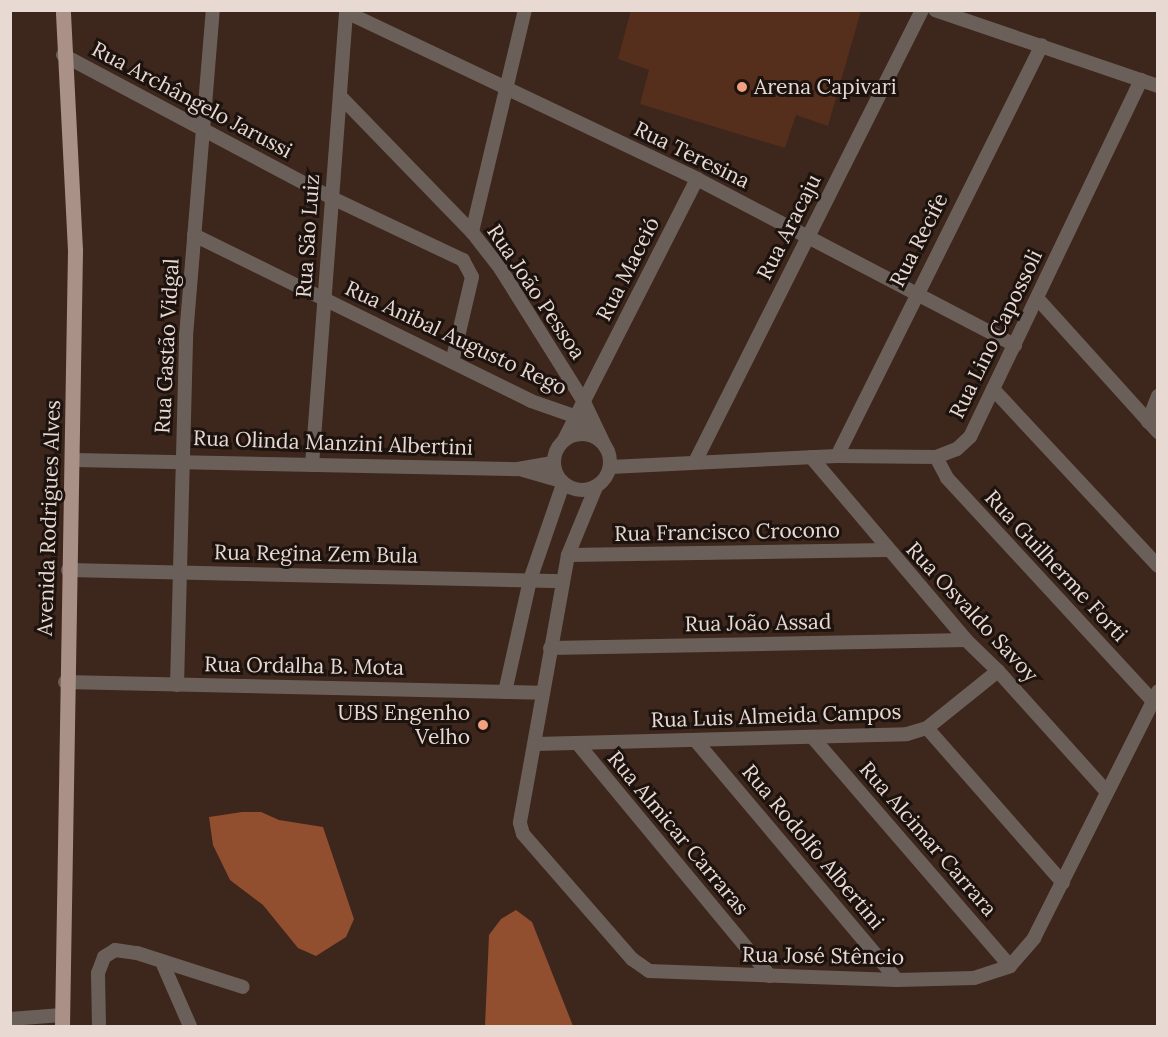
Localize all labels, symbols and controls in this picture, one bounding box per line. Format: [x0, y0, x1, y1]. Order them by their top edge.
street label: Rua Archângelo Jarussi [88, 36, 296, 164]
place label: Arena Capivari [754, 74, 897, 100]
marker: Arena Capivari [735, 80, 749, 94]
street label: Rua Teresina [630, 116, 754, 194]
street label: Rua Aracaju [752, 170, 826, 284]
street label: Rua São Luiz [291, 173, 325, 299]
street label: Rua Recife [885, 189, 953, 291]
street label: Rua Maceió [591, 213, 665, 325]
street label: Rua João Pessoa [482, 220, 590, 364]
street label: Rua Lino Capossoli [944, 246, 1048, 422]
street label: Rua Gastão Vidgal [150, 258, 184, 434]
street label: Rua Anibal Augusto Rego [341, 275, 571, 401]
street label: Avenida Rodrigues Alves [32, 400, 66, 636]
street label: Rua Olinda Manzini Albertini [193, 426, 473, 460]
street label: Rua Guilherme Forti [979, 485, 1133, 647]
street label: Rua Francisco Crocono [614, 517, 840, 547]
street label: Rua Osvaldo Savoy [901, 537, 1043, 687]
street label: Rua Regina Zem Bula [214, 540, 418, 568]
street label: Rua João Assad [684, 609, 832, 637]
street label: Rua Ordalha B. Mota [204, 652, 404, 680]
street label: Rua Luis Almeida Campos [650, 699, 902, 733]
place label: UBS Engenho Velho [337, 700, 470, 750]
marker: UBS Engenho Velho [474, 716, 492, 734]
street label: Rua Almicar Carraras [602, 746, 754, 920]
street label: Rua Alcimar Carrara [854, 757, 1002, 921]
street label: Rua Rodolfo Albertini [737, 760, 889, 934]
street label: Rua José Stêncio [742, 942, 904, 970]

